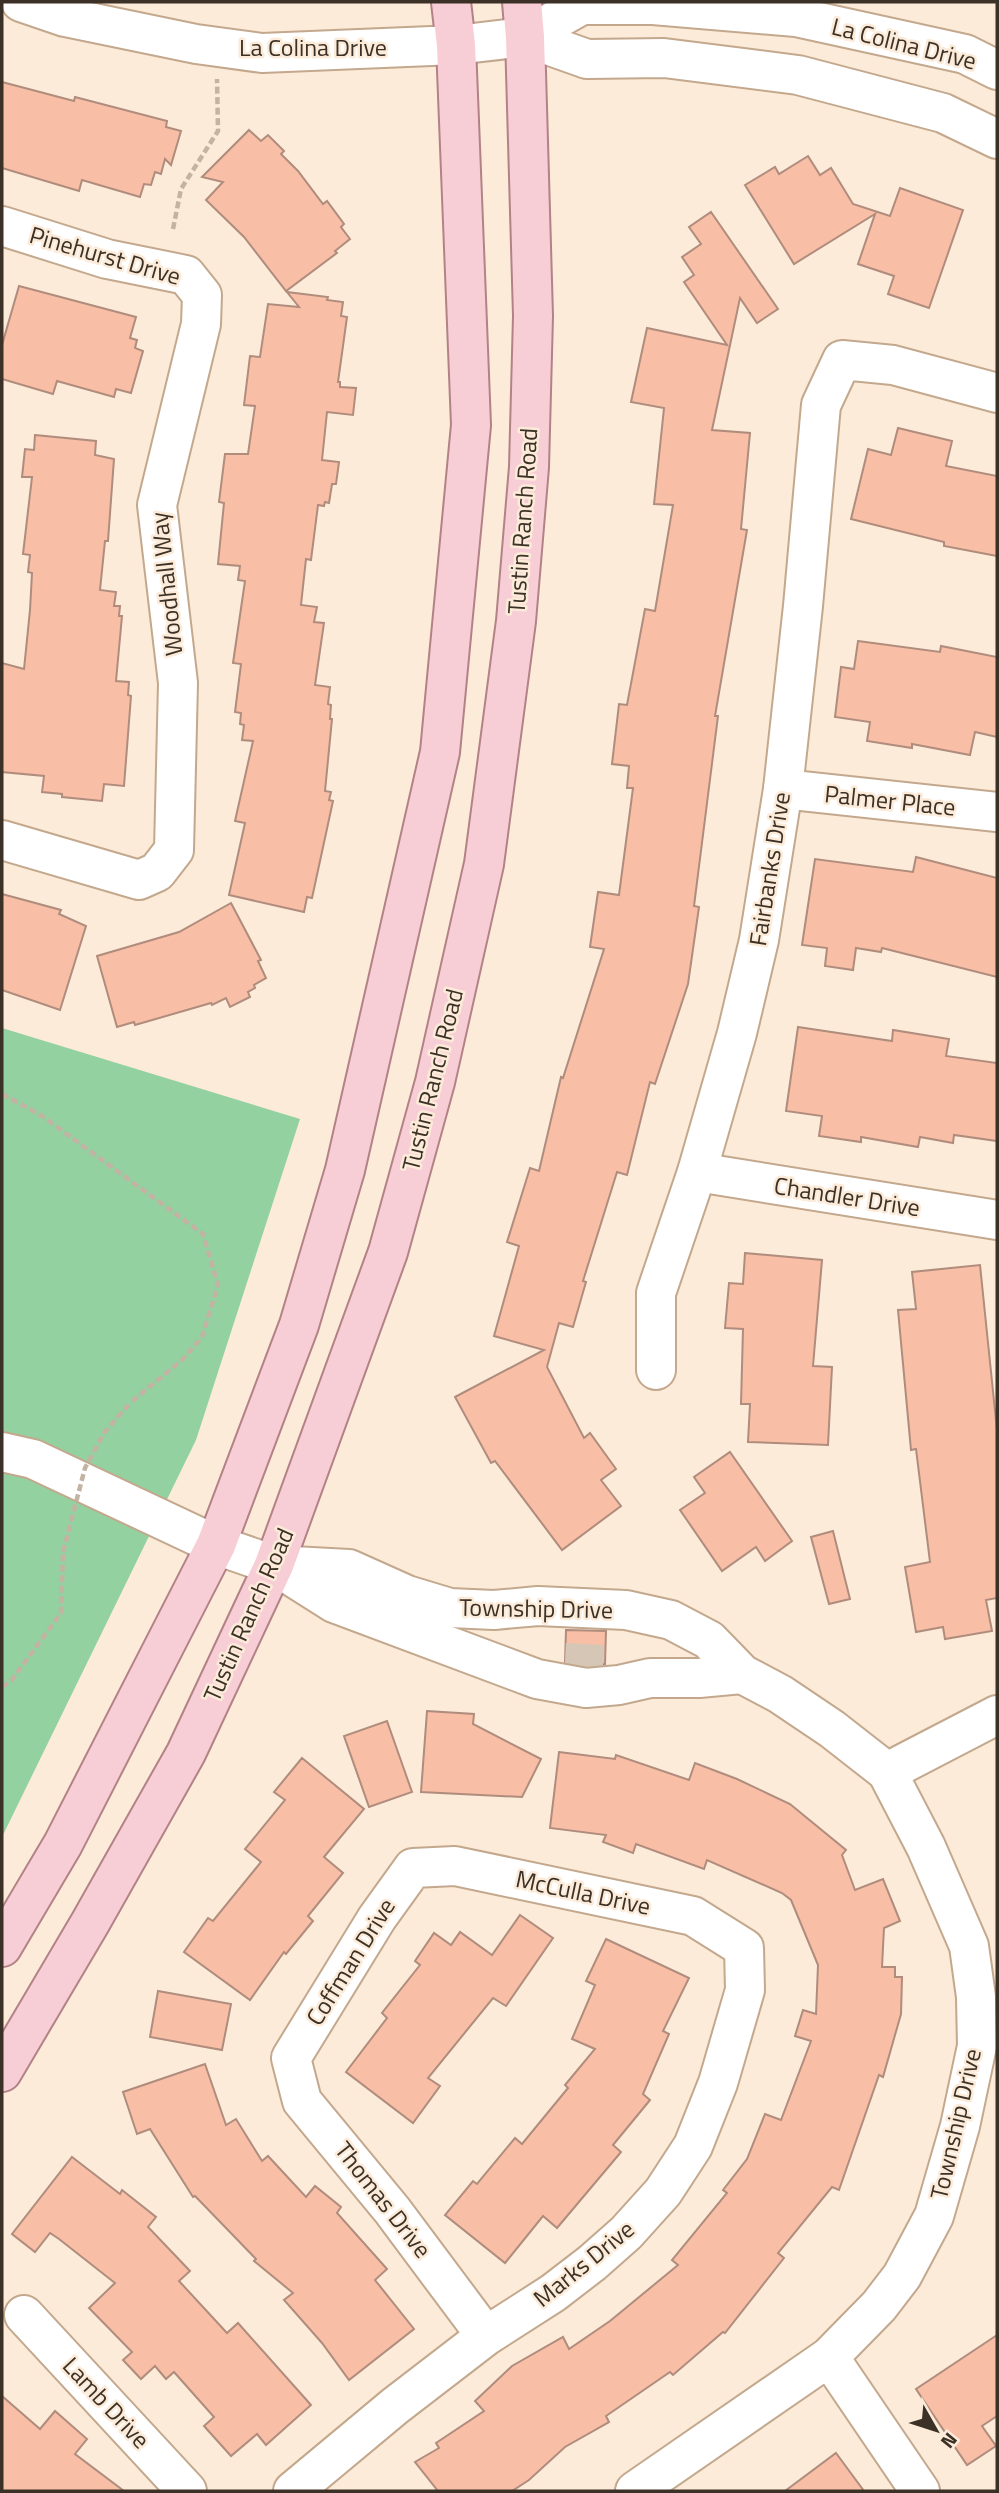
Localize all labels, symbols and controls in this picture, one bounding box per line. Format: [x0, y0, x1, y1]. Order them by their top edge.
street label: La Colina Drive [828, 8, 980, 78]
street label: La Colina Drive [239, 29, 387, 65]
street label: Pinehurst Drive [25, 216, 185, 294]
street label: Tustin Ranch Road [498, 427, 546, 615]
street label: Woodhall Way [141, 510, 191, 658]
street label: Palmer Place [823, 775, 957, 825]
street label: Fairbanks Drive [739, 789, 799, 948]
street label: Tustin Ranch Road [392, 985, 472, 1175]
street label: Chandler Drive [772, 1167, 923, 1225]
street label: Tustin Ranch Road [194, 1522, 302, 1707]
street label: Township Drive [459, 1589, 613, 1627]
street label: McCulla Drive [513, 1860, 654, 1924]
street label: Coffman Drive [297, 1891, 404, 2032]
street label: Township Drive [920, 2045, 990, 2203]
street label: Thomas Drive [327, 2133, 441, 2265]
street label: Marks Drive [525, 2211, 642, 2315]
street label: Lamb Drive [55, 2348, 159, 2456]
north arrow [901, 2395, 971, 2465]
text: N [934, 2427, 965, 2455]

